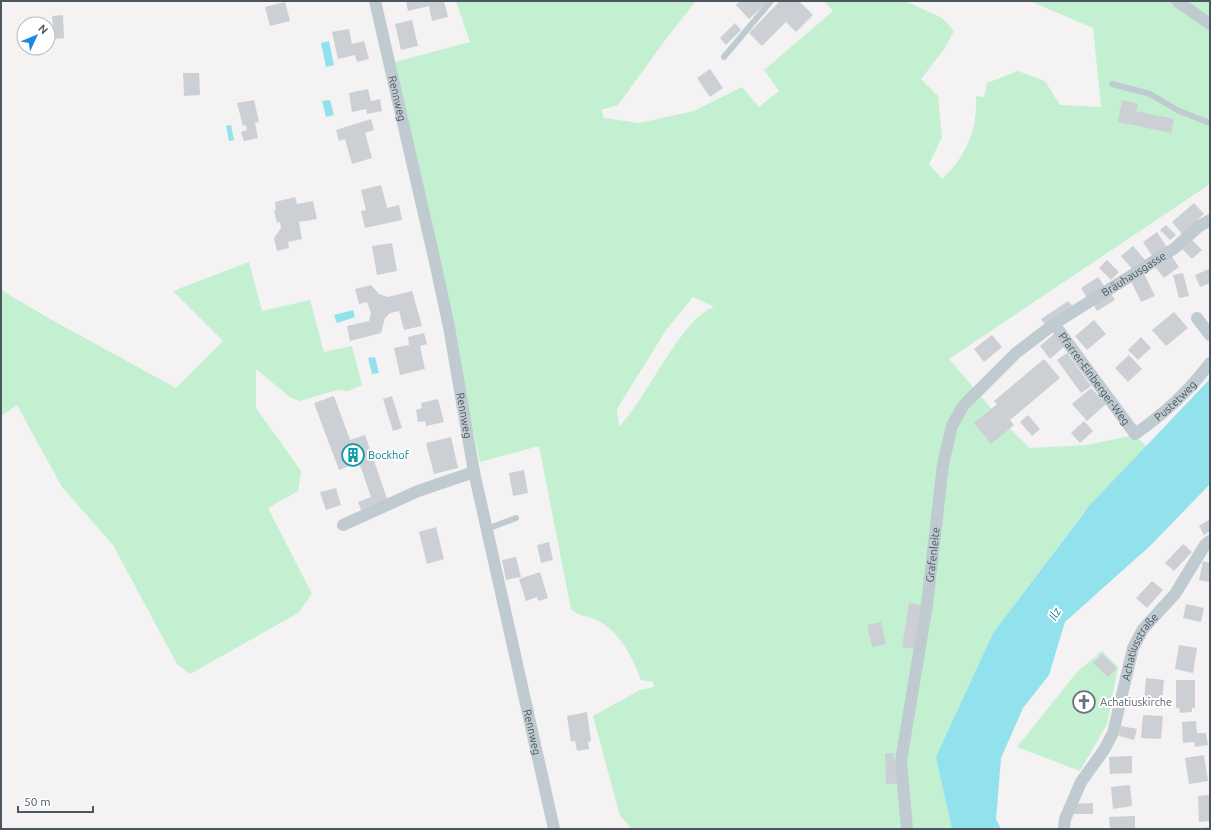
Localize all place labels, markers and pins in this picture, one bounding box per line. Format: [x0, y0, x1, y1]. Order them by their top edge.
building icon: Bockhof [340, 442, 366, 468]
place label: Bockhof [368, 449, 410, 461]
church icon: Achatiuskirche [1071, 689, 1097, 715]
place label: Achatiuskirche [1100, 696, 1172, 708]

